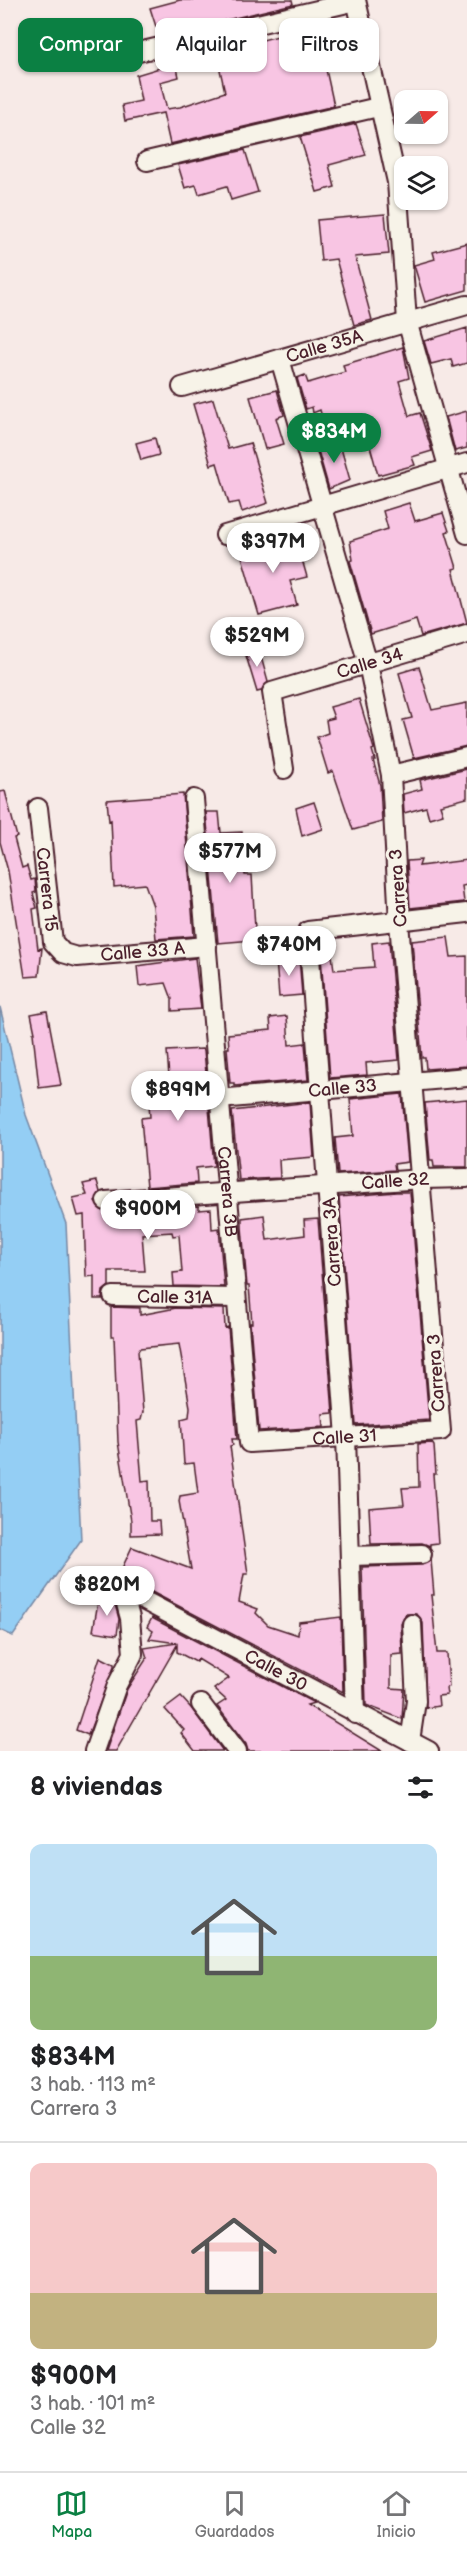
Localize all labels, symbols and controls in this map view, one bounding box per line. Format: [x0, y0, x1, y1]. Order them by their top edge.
chip: Comprar [18, 18, 143, 72]
chip: Alquilar [155, 18, 267, 72]
chip: Filtros [279, 18, 379, 72]
north arrow [394, 90, 448, 144]
map controls [394, 90, 448, 210]
button: layers [394, 156, 448, 210]
street label: Calle 35A [284, 326, 365, 368]
pin: $834M [292, 413, 376, 464]
text: $834M [301, 420, 367, 444]
pin: $397M [231, 523, 315, 574]
text: $397M [241, 530, 305, 554]
pin: $529M [215, 617, 299, 668]
text: $529M [224, 624, 290, 648]
street label: Calle 34 [334, 644, 406, 683]
pin: $577M [188, 833, 272, 884]
text: $577M [198, 840, 262, 864]
street label: Carrera 15 [31, 846, 62, 933]
street label: Carrera 3 [385, 848, 412, 928]
pin: $740M [247, 926, 331, 977]
text: $740M [256, 933, 322, 957]
street label: Calle 33 A [100, 938, 186, 966]
pin: $899M [136, 1071, 220, 1122]
street label: Calle 33 [307, 1075, 378, 1102]
text: $899M [145, 1078, 211, 1102]
street label: Carrera 3B [213, 1145, 241, 1238]
street label: Calle 32 [361, 1169, 430, 1194]
pin: $900M [106, 1190, 190, 1241]
text: $900M [114, 1197, 182, 1221]
street label: Carrera 3A [319, 1197, 346, 1287]
street label: Calle 31A [137, 1286, 213, 1309]
street label: Carrera 3 [423, 1333, 450, 1413]
street label: Calle 31 [312, 1425, 377, 1450]
pin: $820M [65, 1566, 149, 1617]
text: $820M [74, 1573, 140, 1597]
street label: Calle 30 [241, 1645, 311, 1696]
icon: filters [404, 1771, 437, 1804]
text: 8 viviendas [30, 1772, 162, 1803]
icon: home [180, 1883, 288, 1991]
text: $834M [30, 2042, 116, 2073]
text: 3 hab. · 113 m² [30, 2073, 156, 2097]
text: Carrera 3 [30, 2097, 117, 2121]
icon: home [180, 2202, 288, 2310]
text: $900M [30, 2361, 117, 2392]
text: 3 hab. · 101 m² [30, 2392, 155, 2416]
text: Calle 32 [30, 2416, 106, 2440]
tab: Mapa [51, 2487, 92, 2542]
tab: Guardados [195, 2487, 274, 2542]
tab: Inicio [377, 2487, 416, 2542]

